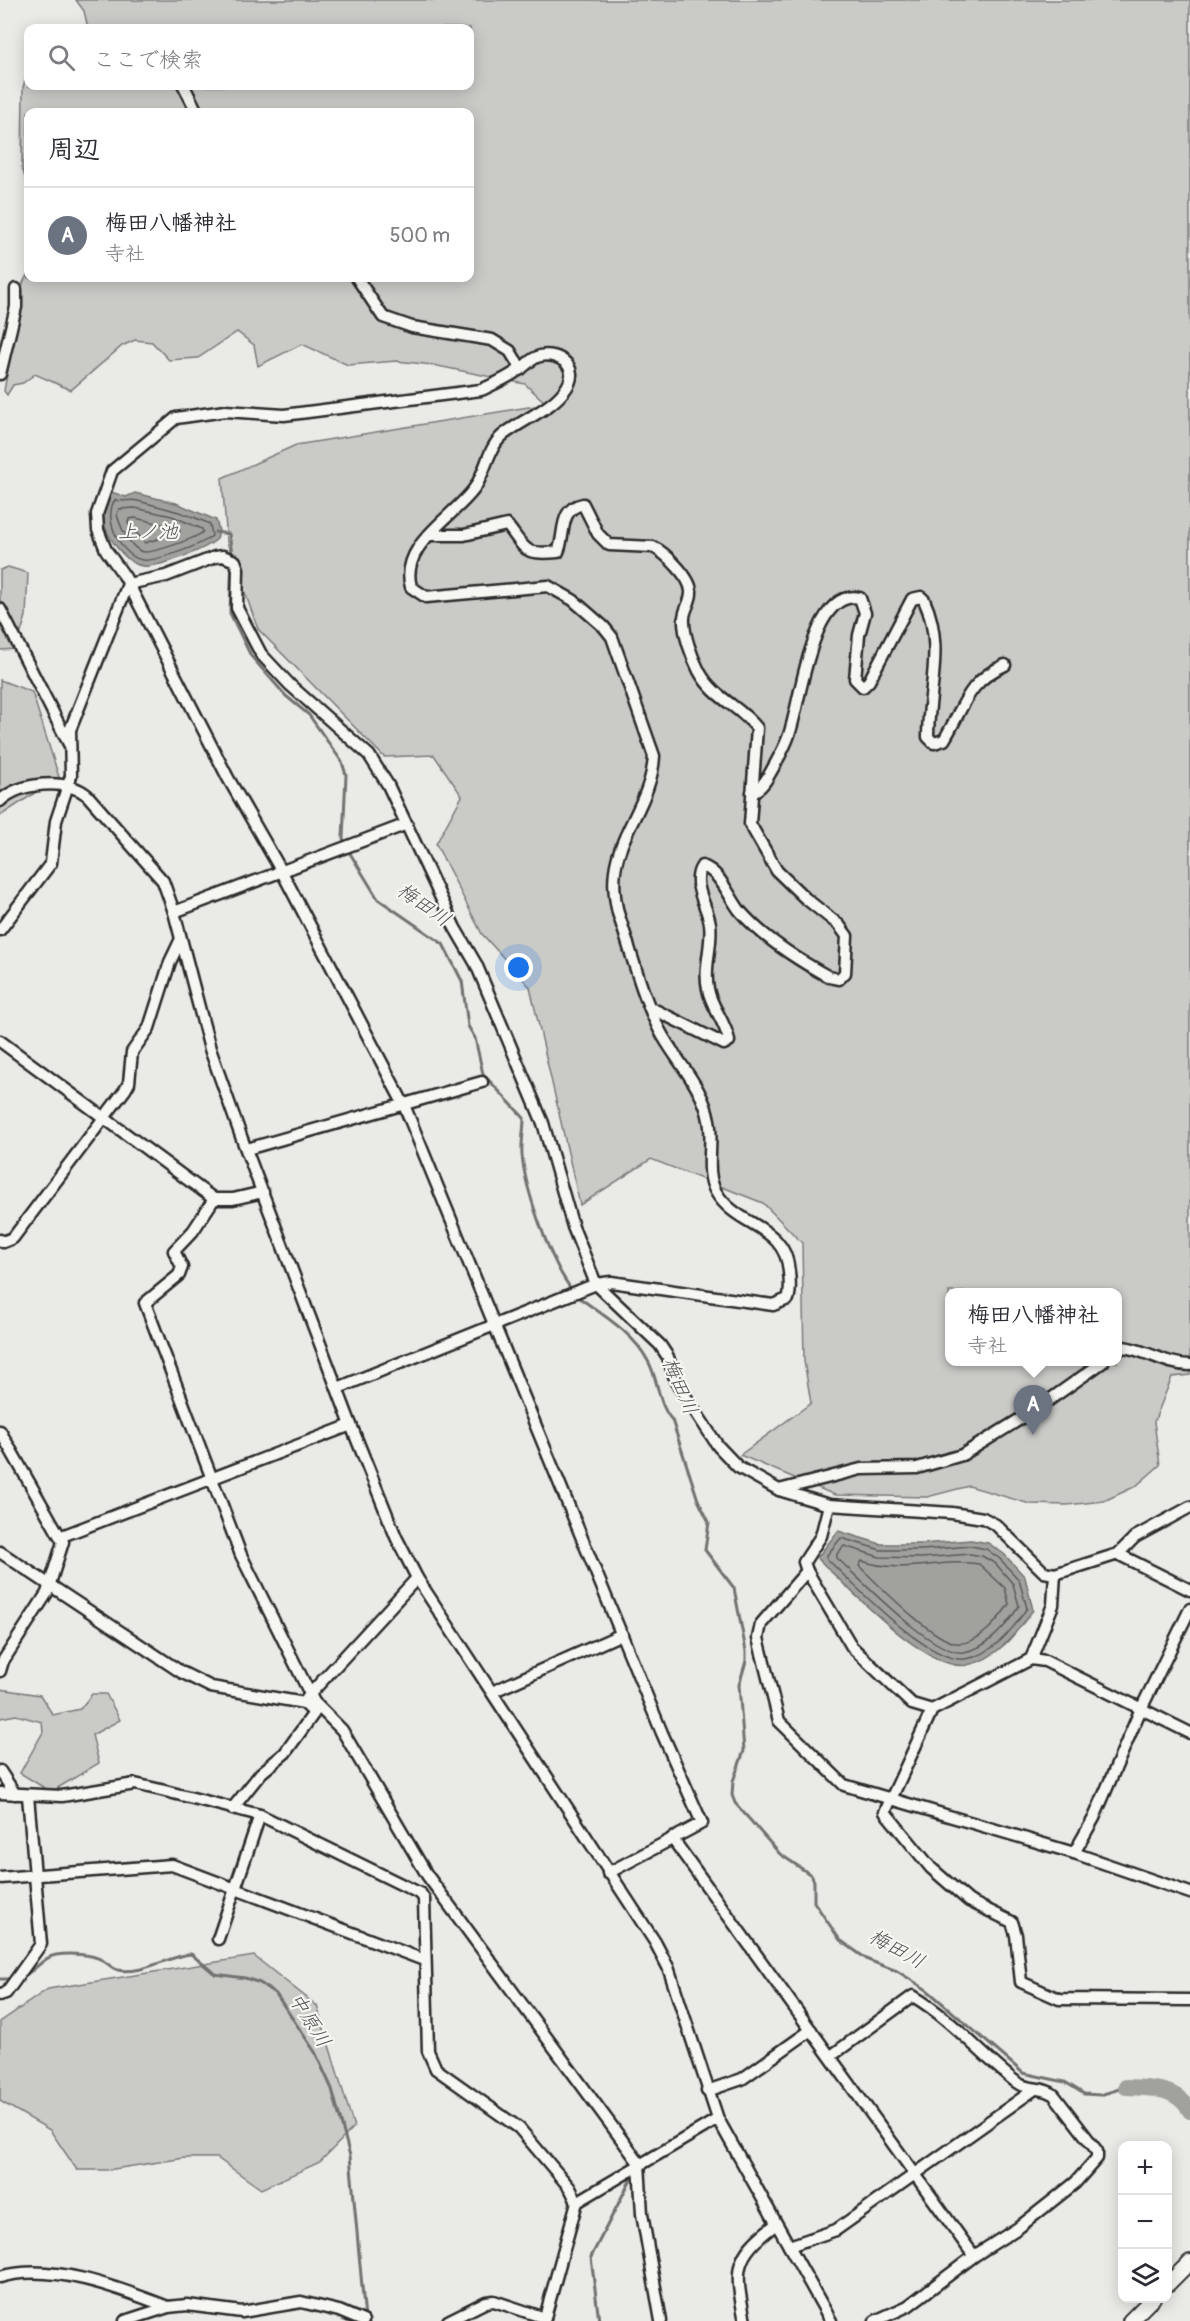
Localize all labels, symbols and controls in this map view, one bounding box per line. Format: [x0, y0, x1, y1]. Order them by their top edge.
search box [24, 24, 474, 90]
icon: search [45, 41, 78, 74]
text: ここで検索 [93, 46, 203, 74]
text: 周辺 [48, 134, 100, 166]
text: 梅田八幡神社 [105, 209, 237, 237]
text: A [61, 223, 74, 248]
text: 500 m [390, 223, 450, 248]
text: 寺社 [105, 241, 145, 266]
water label: 上ノ池 [118, 519, 179, 544]
water label: 梅田川 [392, 878, 456, 932]
your location [504, 953, 533, 982]
popup [945, 1288, 1122, 1366]
text: 梅田八幡神社 [967, 1301, 1100, 1329]
text: 寺社 [967, 1333, 1007, 1358]
water label: 梅田川 [657, 1354, 703, 1418]
pin: A [1014, 1386, 1052, 1435]
water label: 梅田川 [865, 1924, 929, 1974]
water label: 中原川 [284, 1988, 336, 2052]
map controls [1118, 2141, 1172, 2303]
button: + [1118, 2141, 1172, 2195]
button: − [1118, 2195, 1172, 2249]
button: layers [1118, 2249, 1172, 2303]

